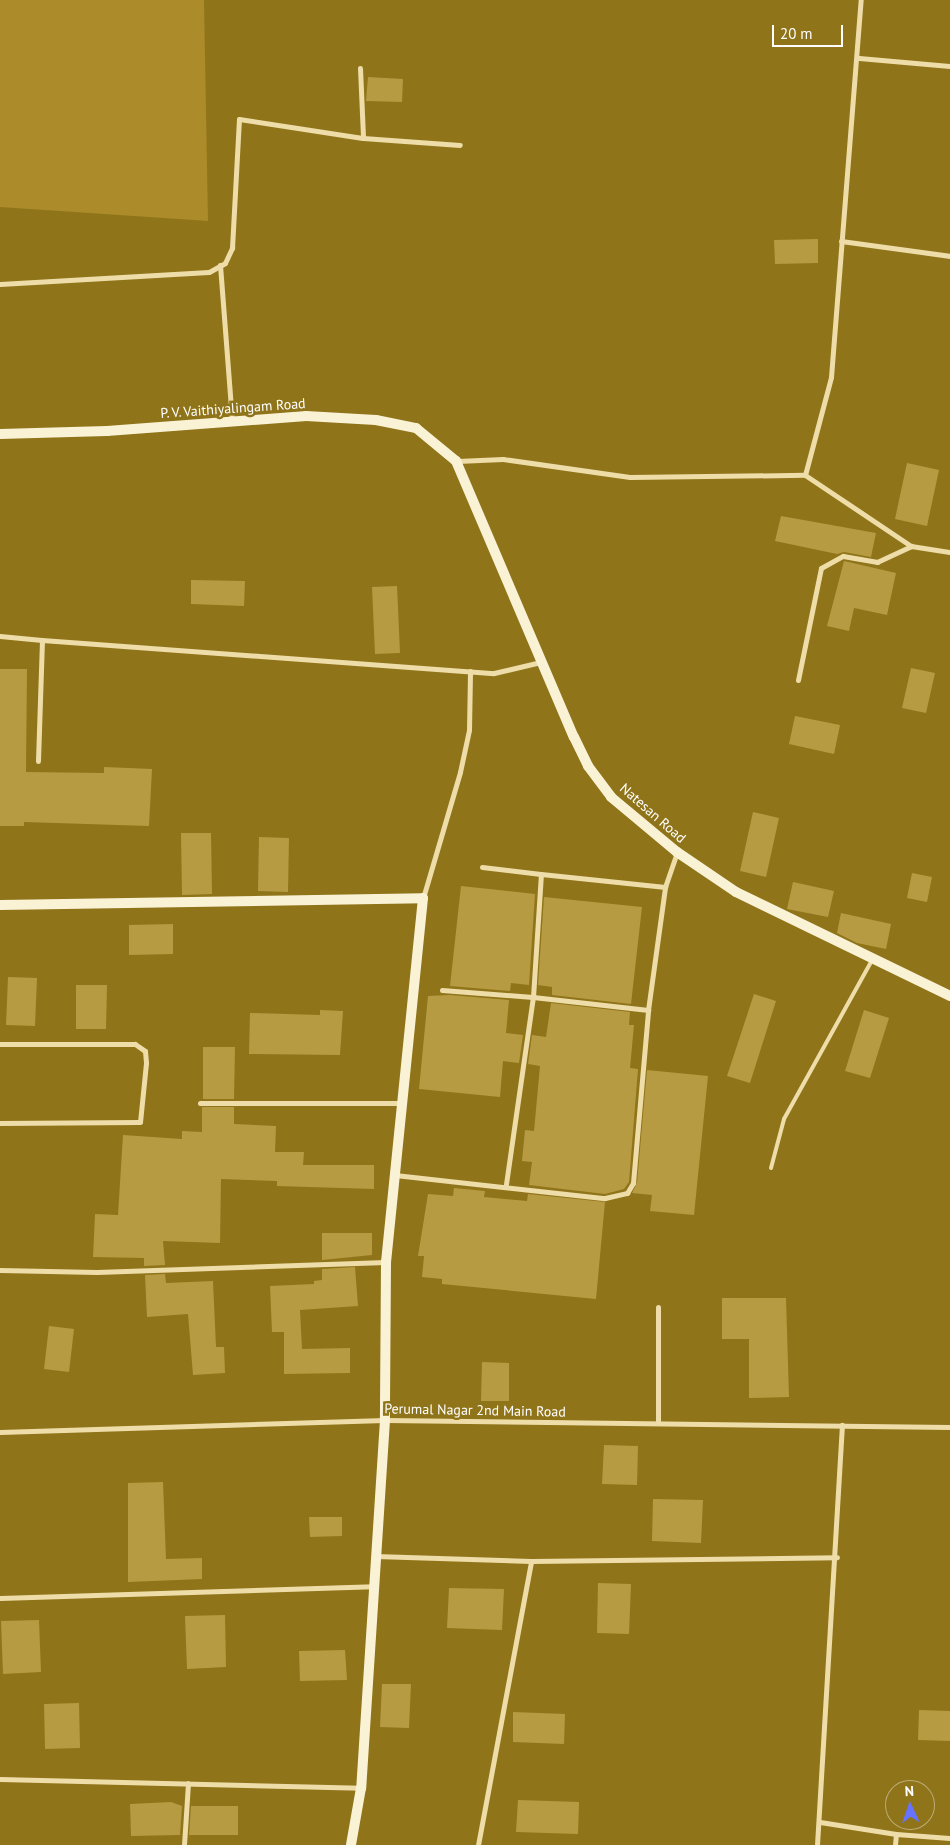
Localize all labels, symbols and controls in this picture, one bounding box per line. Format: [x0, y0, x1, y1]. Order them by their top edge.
scale bar [775, 15, 846, 47]
text: 20 m [780, 24, 813, 43]
street label: P. V. Vaithiyalingam Road [158, 394, 308, 422]
street label: Natesan Road [617, 780, 689, 846]
street label: Perumal Nagar 2nd Main Road [384, 1400, 566, 1420]
north arrow [885, 1780, 935, 1830]
text: N [904, 1782, 914, 1800]

